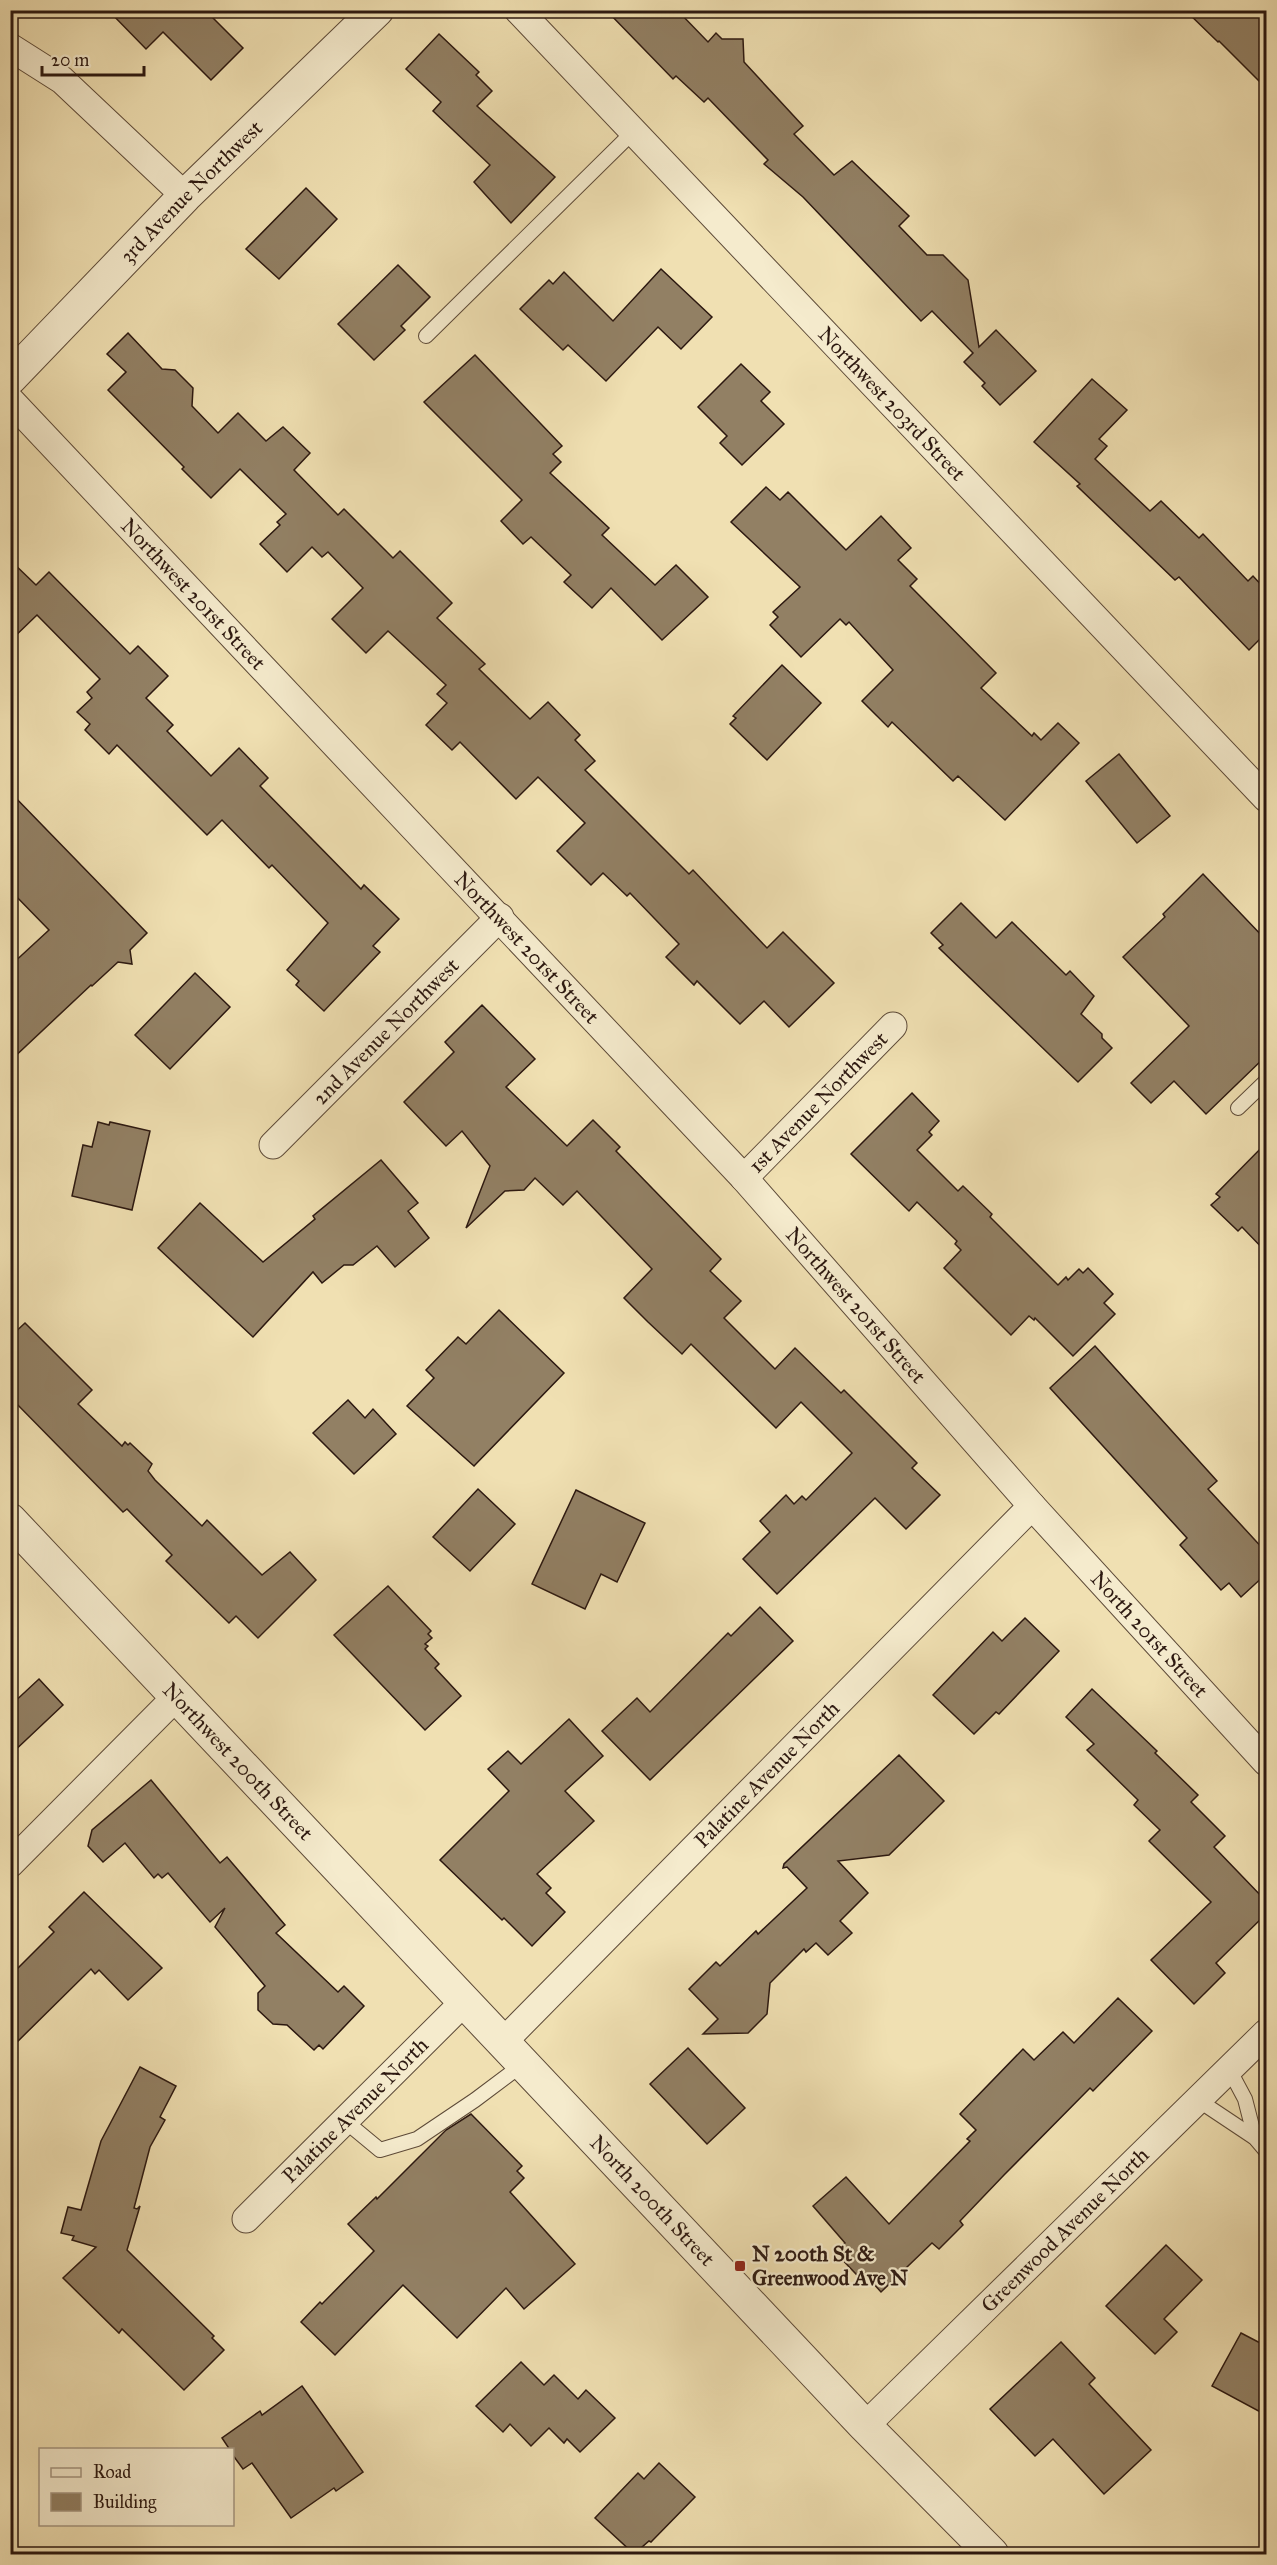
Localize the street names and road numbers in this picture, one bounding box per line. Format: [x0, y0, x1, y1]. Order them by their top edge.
street label: 3rd Avenue Northwest [115, 115, 269, 269]
street label: Northwest 203rd Street [813, 321, 972, 487]
street label: Northwest 201st Street [115, 513, 271, 676]
street label: Northwest 201st Street [449, 866, 605, 1030]
street label: 2nd Avenue Northwest [307, 952, 465, 1111]
street label: 1st Avenue Northwest [743, 1026, 894, 1178]
street label: Northwest 201st Street [780, 1222, 932, 1389]
street label: North 201st Street [1085, 1566, 1214, 1703]
street label: Northwest 200th Street [157, 1677, 319, 1846]
street label: Palatine Avenue North [689, 1695, 845, 1853]
street label: Palatine Avenue North [277, 2032, 434, 2189]
street label: North 200th Street [585, 2130, 721, 2272]
street label: Greenwood Avenue North [976, 2142, 1155, 2318]

